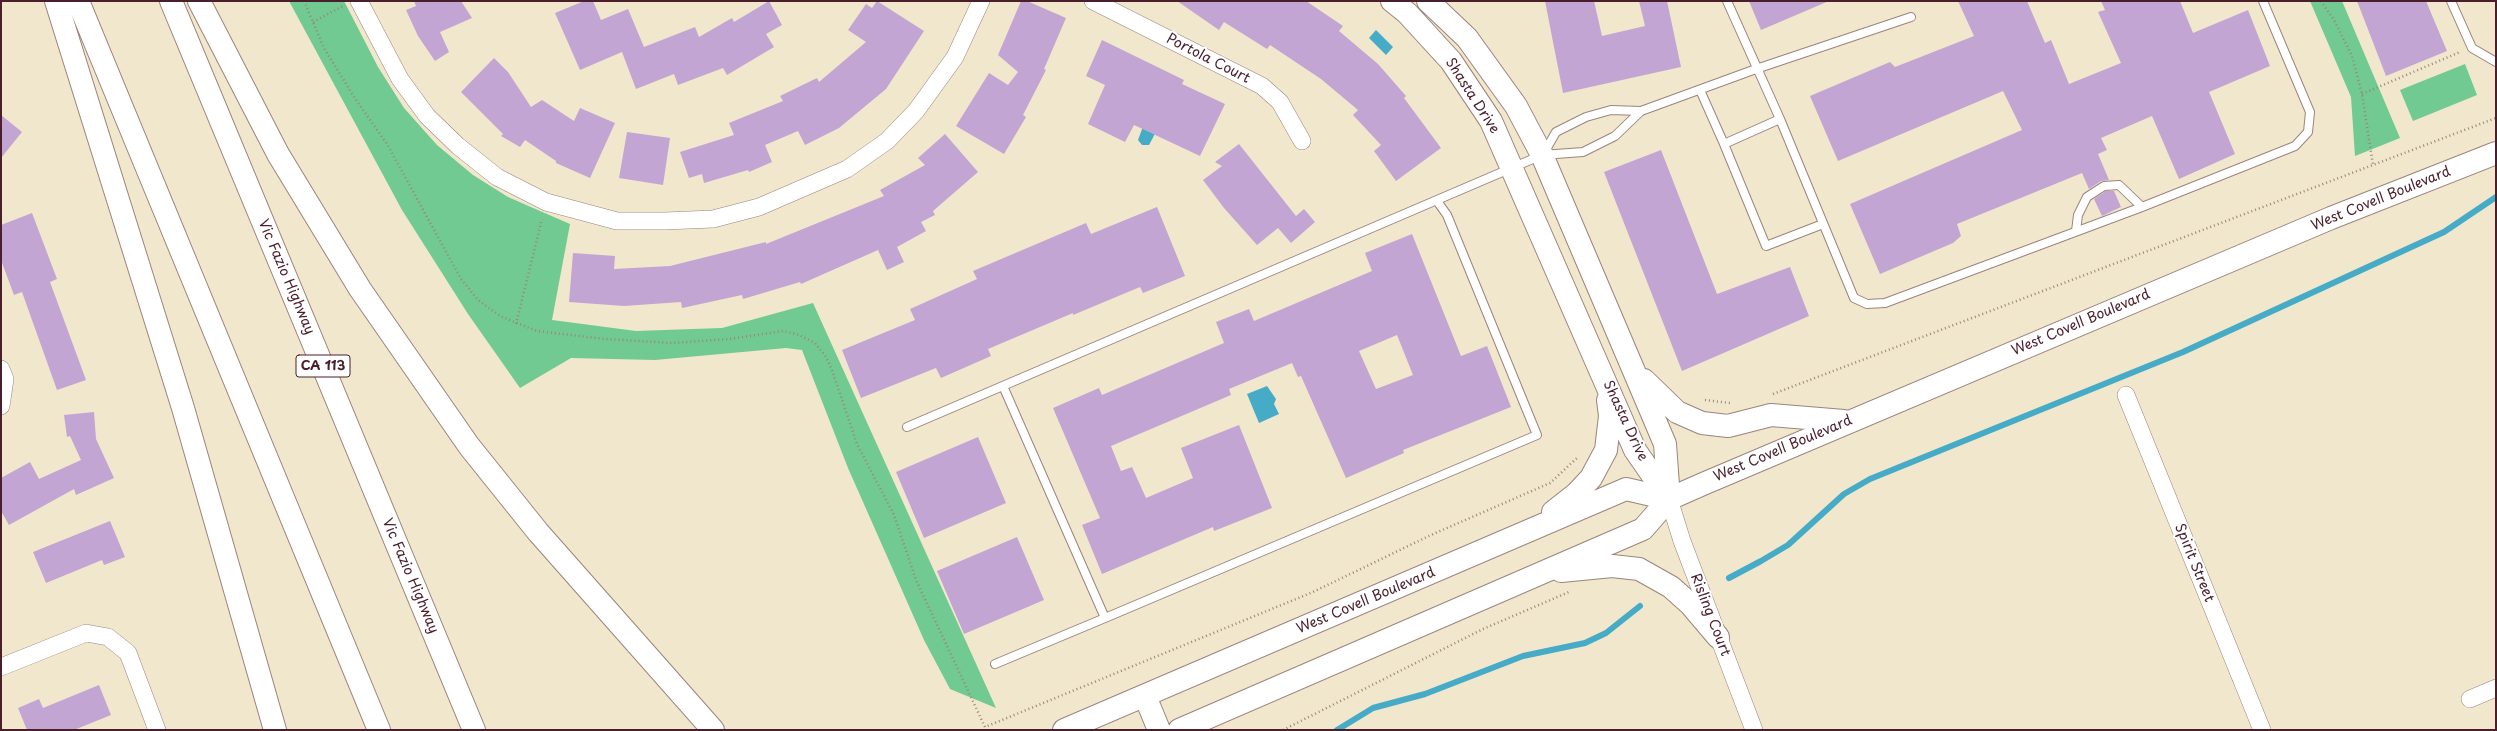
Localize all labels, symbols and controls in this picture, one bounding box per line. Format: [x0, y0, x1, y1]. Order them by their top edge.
street label: Portola Court [1163, 31, 1253, 87]
street label: Shasta Drive [1441, 55, 1503, 137]
street label: West Covell Boulevard [2309, 163, 2453, 235]
street label: Vic Fazio Highway [254, 217, 318, 337]
street label: West Covell Boulevard [2009, 286, 2153, 360]
road number: CA 113 [296, 355, 350, 377]
street label: Shasta Drive [1599, 378, 1651, 464]
street label: West Covell Boulevard [1711, 412, 1855, 486]
street label: Vic Fazio Highway [378, 516, 442, 636]
street label: Spirit Street [2171, 521, 2217, 605]
street label: West Covell Boulevard [1294, 564, 1438, 638]
street label: Risling Court [1687, 571, 1733, 659]

